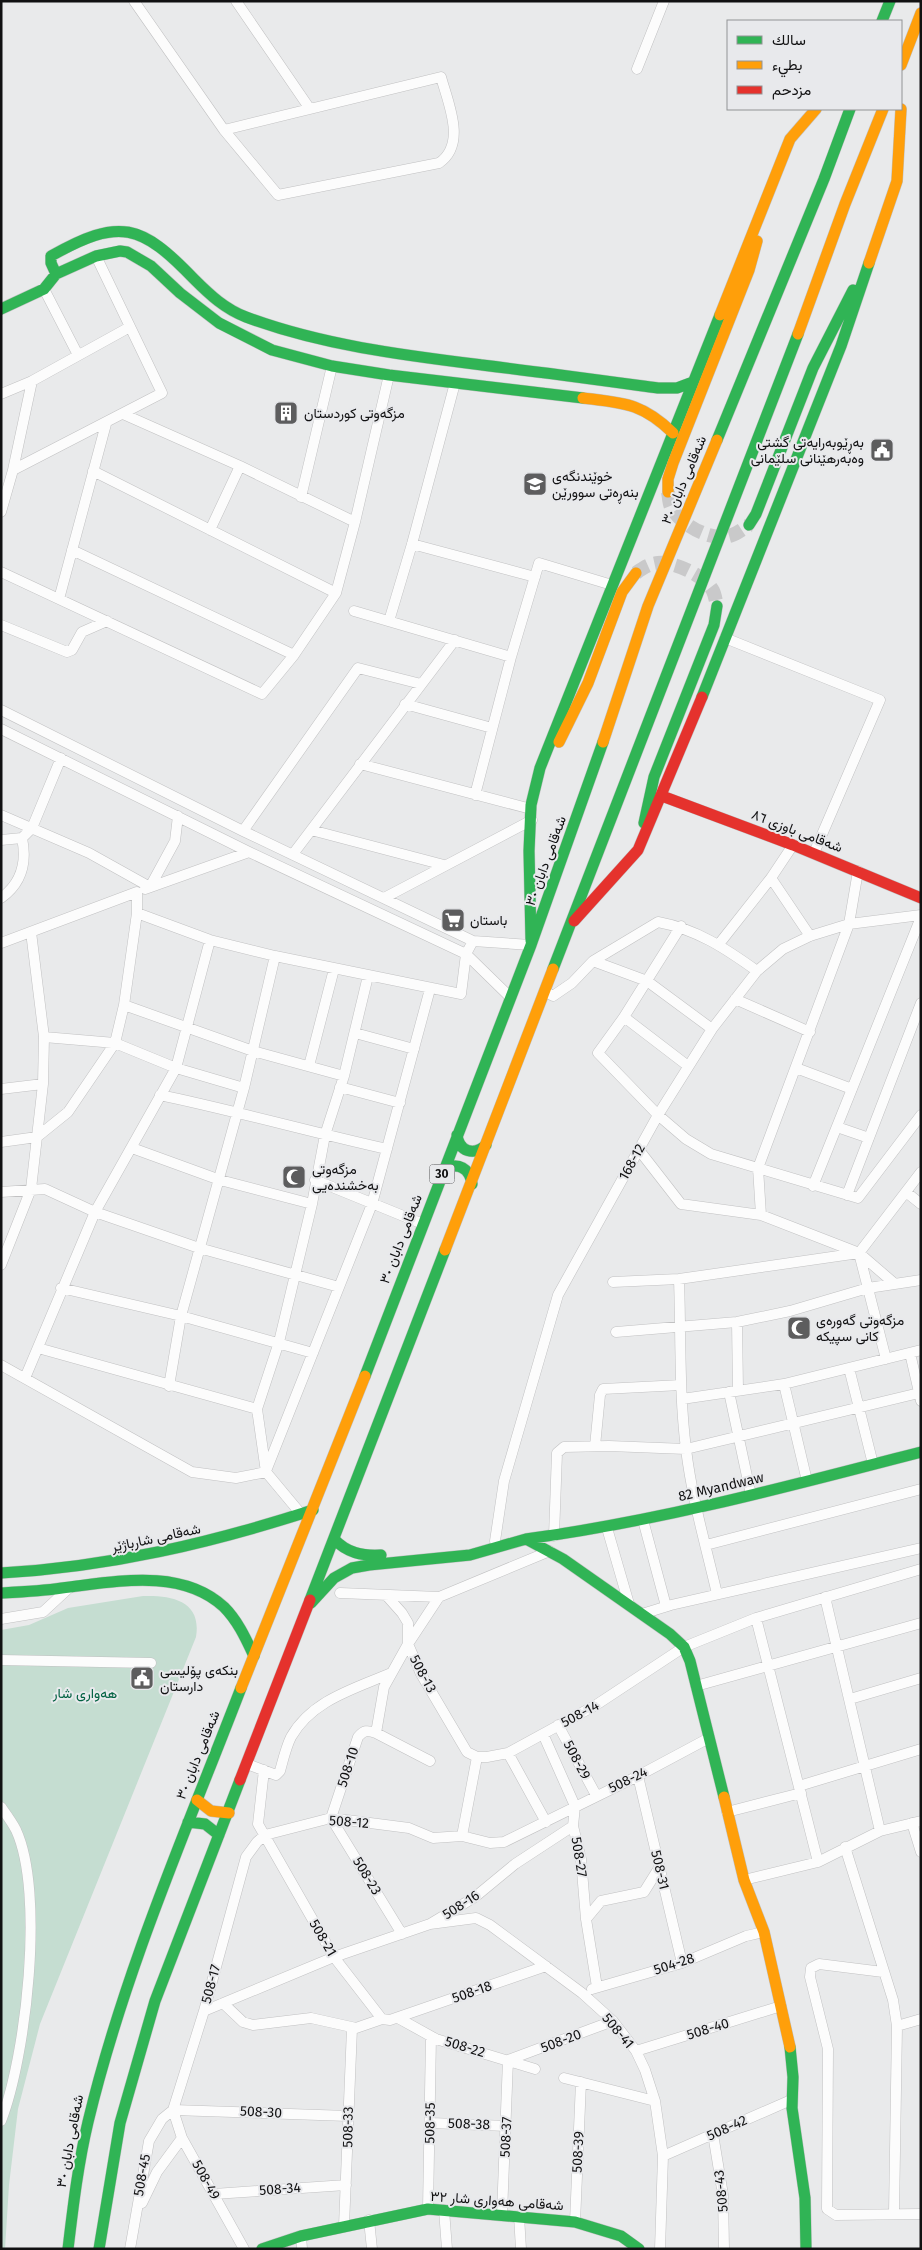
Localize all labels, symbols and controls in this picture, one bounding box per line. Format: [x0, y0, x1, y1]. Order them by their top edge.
legend [727, 20, 902, 110]
text: سالك [772, 31, 806, 49]
text: بطيء [772, 56, 802, 78]
text: مزدحم [772, 81, 811, 100]
building icon: مزگەوتی کوردستان [273, 400, 299, 426]
place label: مزگەوتی کوردستان [304, 405, 405, 422]
street label: شەقامی دابان ٣٠ [658, 433, 710, 527]
place label: بەڕێوبەرایەتی گشتی وەبەرهێنانی سلێمانی [751, 434, 864, 467]
public building icon: بەڕێوبەرایەتی گشتی وەبەرهێنانی سلێمانی [869, 437, 895, 463]
place label: خوێندنگەی بنەڕەتی سوورێن [552, 468, 639, 504]
school or university icon: خوێندنگەی بنەڕەتی سوورێن [522, 471, 548, 497]
street label: شەقامی باوزی ٨٦ [749, 806, 845, 856]
street label: شەقامی دابان ٣٠ [522, 814, 570, 908]
supermarket icon: باستان [440, 907, 466, 933]
place label: باستان [470, 912, 507, 929]
street label: 168-12 [615, 1141, 649, 1183]
place label: مزگەوتی بەخشندەیی [312, 1161, 379, 1194]
mosque icon: مزگەوتی بەخشندەیی [281, 1164, 307, 1190]
road number: 30 [430, 1164, 454, 1184]
street label: شەقامی دابان ٣٠ [376, 1192, 426, 1286]
place label: مزگەوتی گەورەی کانی سپیکە [816, 1312, 904, 1346]
mosque icon: مزگەوتی گەورەی کانی سپیکە [786, 1315, 812, 1341]
street label: 82 Myandwaw [676, 1469, 766, 1505]
street label: شەقامی شارباژێر [109, 1520, 202, 1556]
street label: 508-13 [406, 1652, 440, 1696]
place label: بنکەی پۆلیسی دارستان [160, 1662, 238, 1695]
public building icon: بنکەی پۆلیسی دارستان [129, 1665, 155, 1691]
park label: هەواری شار [52, 1685, 117, 1702]
street label: 508-14 [558, 1697, 602, 1731]
street label: شەقامی دابان ٣٠ [172, 1708, 224, 1802]
street label: 508-29 [560, 1738, 594, 1782]
street label: 508-10 [334, 1745, 362, 1789]
street label: 508-24 [606, 1763, 651, 1797]
street label: 508-12 [328, 1812, 370, 1832]
street label: 508-27 [567, 1836, 591, 1878]
street label: 508-31 [647, 1849, 673, 1891]
street label: 508-23 [349, 1854, 385, 1898]
street label: 508-16 [439, 1887, 483, 1923]
street label: 508-21 [306, 1916, 340, 1960]
street label: 504-28 [652, 1949, 697, 1979]
street label: 508-17 [198, 1963, 224, 2005]
street label: 508-18 [450, 1977, 494, 2007]
street label: 508-41 [598, 2010, 638, 2052]
street label: 508-40 [685, 2014, 731, 2043]
street label: 508-20 [538, 2025, 584, 2056]
street label: 508-22 [443, 2033, 487, 2061]
street label: شەقامی دابان ٣٠ [53, 2093, 87, 2189]
street label: 508-30 [240, 2102, 283, 2122]
street label: 508-35 [421, 2102, 439, 2144]
street label: 508-33 [339, 2106, 357, 2148]
street label: 508-42 [704, 2112, 750, 2144]
street label: 508-38 [448, 2115, 491, 2133]
street label: 508-37 [496, 2116, 516, 2158]
street label: 508-39 [568, 2131, 588, 2173]
street label: 508-45 [130, 2153, 154, 2197]
street label: 508-49 [188, 2157, 224, 2203]
street label: 508-43 [710, 2169, 732, 2213]
street label: 508-34 [259, 2179, 302, 2199]
street label: شەقامی هەواری شار ٣٢ [430, 2188, 564, 2214]

